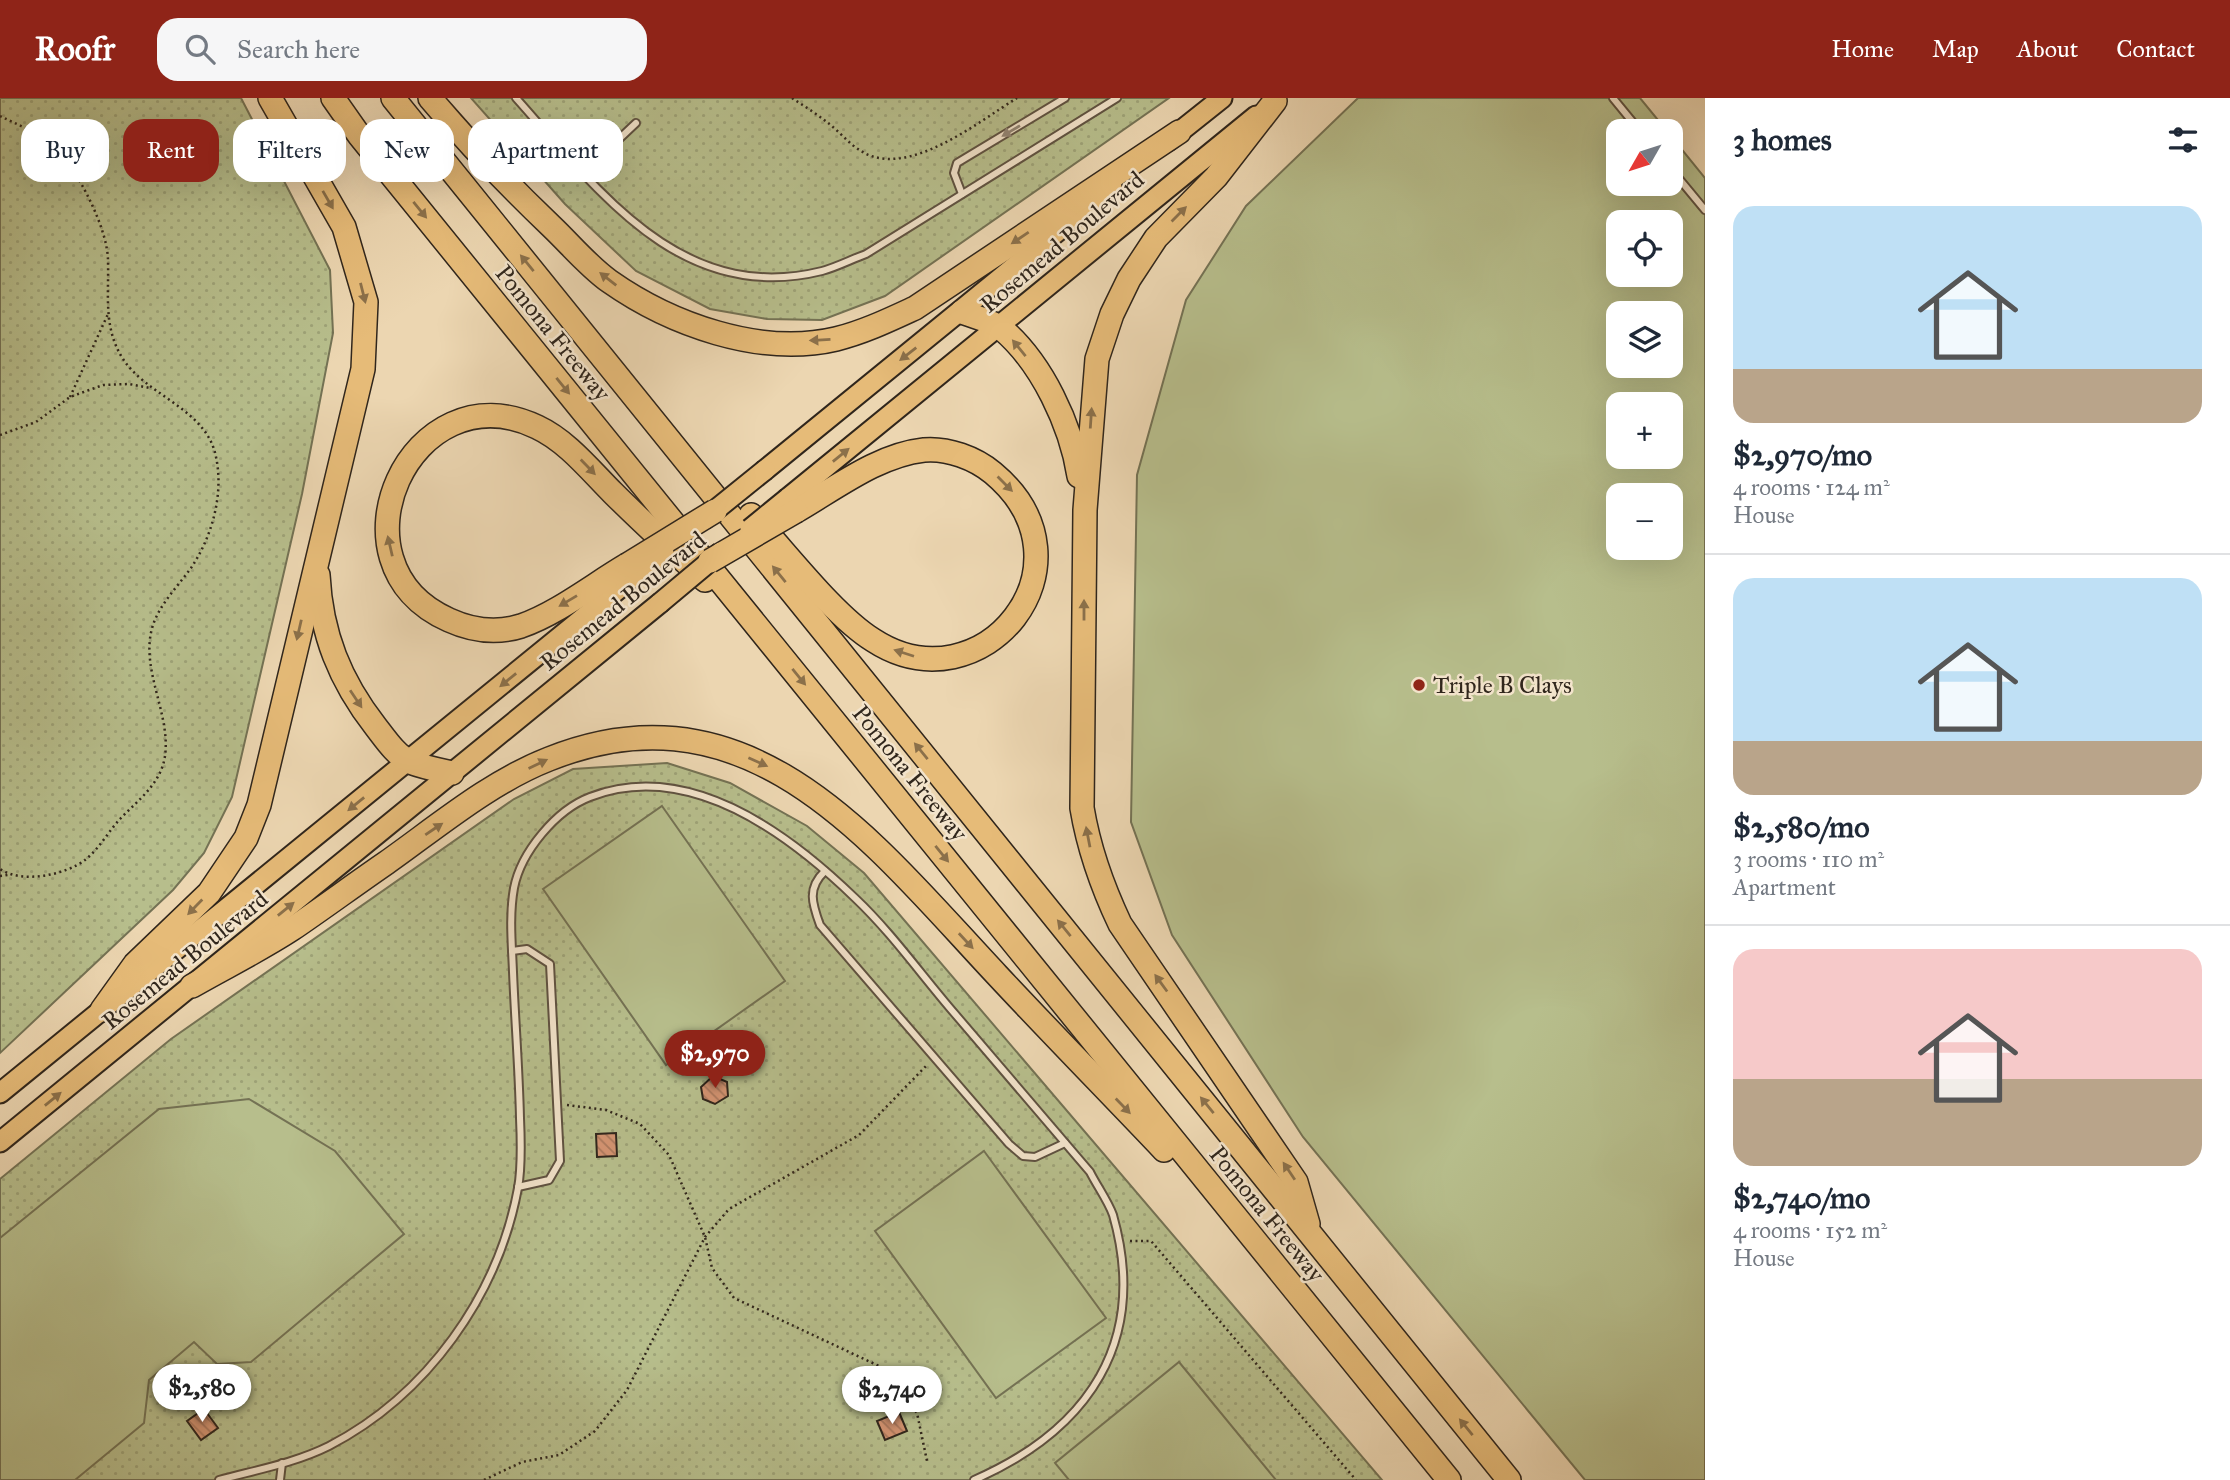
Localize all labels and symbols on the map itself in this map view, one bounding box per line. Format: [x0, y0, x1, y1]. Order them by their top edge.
north arrow [1606, 119, 1684, 196]
one-way arrow [1002, 124, 1021, 137]
street label: Rosemead Boulevard [974, 165, 1150, 319]
one-way arrow [322, 190, 334, 210]
one-way arrow [412, 200, 427, 218]
one-way arrow [1171, 206, 1188, 223]
one-way arrow [1010, 231, 1030, 244]
one-way arrow [520, 255, 535, 273]
street label: Pomona Freeway [489, 259, 618, 408]
one-way arrow [599, 271, 617, 286]
one-way arrow [358, 282, 369, 304]
one-way arrow [809, 335, 831, 346]
one-way arrow [1011, 339, 1026, 357]
one-way arrow [899, 346, 917, 360]
one-way arrow [555, 378, 570, 395]
one-way arrow [1086, 406, 1097, 428]
one-way arrow [831, 448, 849, 463]
one-way arrow [580, 458, 596, 475]
one-way arrow [996, 476, 1013, 493]
street label: Rosemead Boulevard [534, 525, 712, 677]
one-way arrow [384, 534, 395, 556]
one-way arrow [772, 565, 786, 583]
one-way arrow [559, 594, 578, 607]
one-way arrow [1078, 599, 1090, 621]
one-way arrow [293, 619, 304, 641]
one-way arrow [893, 647, 914, 657]
one-way arrow [791, 669, 806, 686]
place label: Triple B Clays [1433, 670, 1572, 700]
one-way arrow [500, 672, 518, 687]
marker: Triple B Clays [1411, 677, 1427, 693]
one-way arrow [349, 689, 362, 709]
street label: Pomona Freeway [846, 699, 975, 848]
one-way arrow [914, 743, 929, 761]
one-way arrow [748, 756, 768, 768]
one-way arrow [528, 758, 548, 769]
one-way arrow [348, 796, 365, 811]
one-way arrow [425, 822, 443, 836]
one-way arrow [1082, 826, 1093, 848]
one-way arrow [934, 846, 949, 863]
street label: Rosemead Boulevard [96, 884, 274, 1036]
one-way arrow [187, 899, 204, 916]
one-way arrow [278, 902, 295, 917]
one-way arrow [1057, 920, 1072, 937]
one-way arrow [958, 932, 974, 950]
one-way arrow [1154, 974, 1168, 992]
pin: $2,970 [658, 1030, 772, 1090]
one-way arrow [43, 1092, 61, 1107]
one-way arrow [1114, 1097, 1130, 1114]
one-way arrow [1200, 1097, 1215, 1114]
street label: Pomona Freeway [1203, 1140, 1332, 1289]
one-way arrow [1282, 1162, 1296, 1180]
pin: $2,580 [145, 1364, 259, 1424]
pin: $2,740 [835, 1366, 949, 1426]
one-way arrow [1459, 1418, 1474, 1435]

